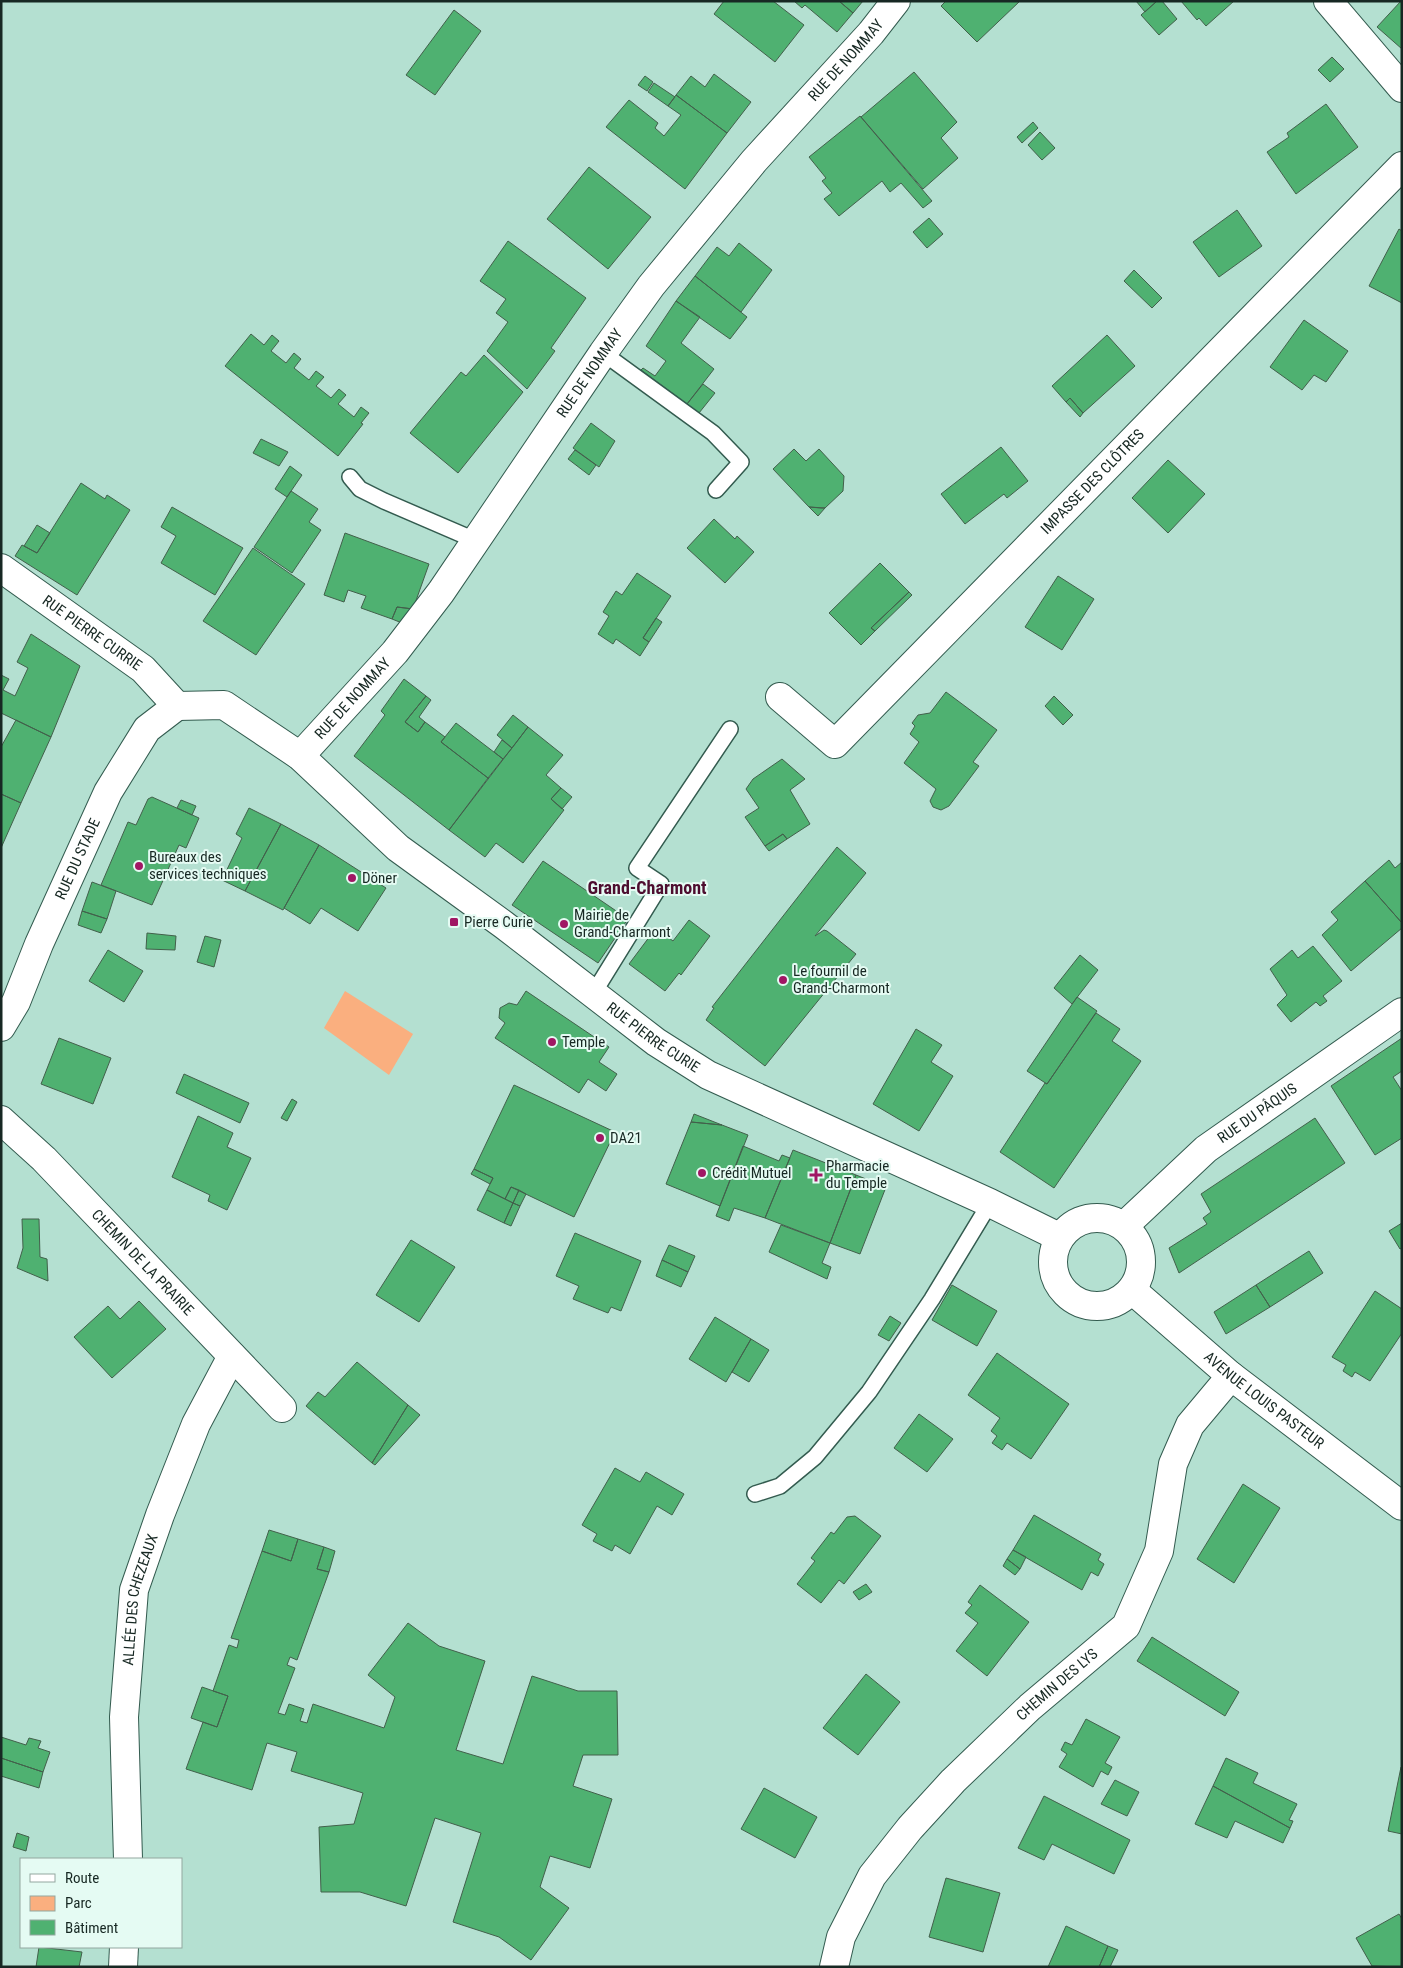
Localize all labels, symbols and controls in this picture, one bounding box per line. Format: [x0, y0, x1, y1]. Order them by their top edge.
street label: RUE DE NOMMAY [804, 16, 887, 105]
street label: RUE DE NOMMAY [553, 325, 627, 421]
street label: IMPASSE DES CLÔTRES [1037, 425, 1148, 538]
street label: RUE PIERRE CURRIE [39, 591, 145, 674]
street label: RUE DE NOMMAY [311, 654, 394, 743]
street label: RUE DU STADE [51, 815, 104, 902]
place label: Bureaux des services techniques [149, 848, 267, 883]
marker: Bureaux des services techniques [133, 860, 145, 872]
place label: Döner [362, 869, 397, 887]
marker: Döner [346, 872, 358, 884]
district label: Grand-Charmont [587, 877, 707, 898]
place label: Mairie de Grand-Charmont [574, 906, 671, 941]
place label: Pierre Curie [464, 913, 533, 931]
marker: Pierre Curie [448, 916, 460, 928]
marker: Mairie de Grand-Charmont [558, 918, 570, 930]
place label: Le fournil de Grand-Charmont [793, 962, 890, 997]
marker: Le fournil de Grand-Charmont [777, 974, 789, 986]
street label: RUE PIERRE CURIE [603, 998, 703, 1076]
place label: Temple [562, 1033, 605, 1051]
marker: Temple [546, 1036, 558, 1048]
street label: RUE DU PÂQUIS [1214, 1079, 1301, 1147]
place label: DA21 [610, 1129, 642, 1147]
marker: DA21 [594, 1132, 606, 1144]
place label: Pharmacie du Temple [826, 1157, 889, 1192]
place label: Crédit Mutuel [712, 1164, 791, 1182]
marker: Crédit Mutuel [696, 1167, 708, 1179]
marker: Pharmacie du Temple [810, 1169, 822, 1181]
street label: CHEMIN DE LA PRAIRIE [88, 1206, 198, 1319]
street label: AVENUE LOUIS PASTEUR [1200, 1348, 1328, 1452]
street label: ALLÉE DES CHEZEAUX [119, 1532, 162, 1666]
street label: CHEMIN DES LYS [1013, 1645, 1101, 1724]
legend [20, 1858, 182, 1948]
text: Route [65, 1869, 99, 1887]
text: Parc [65, 1894, 92, 1912]
text: Bâtiment [65, 1919, 118, 1937]

